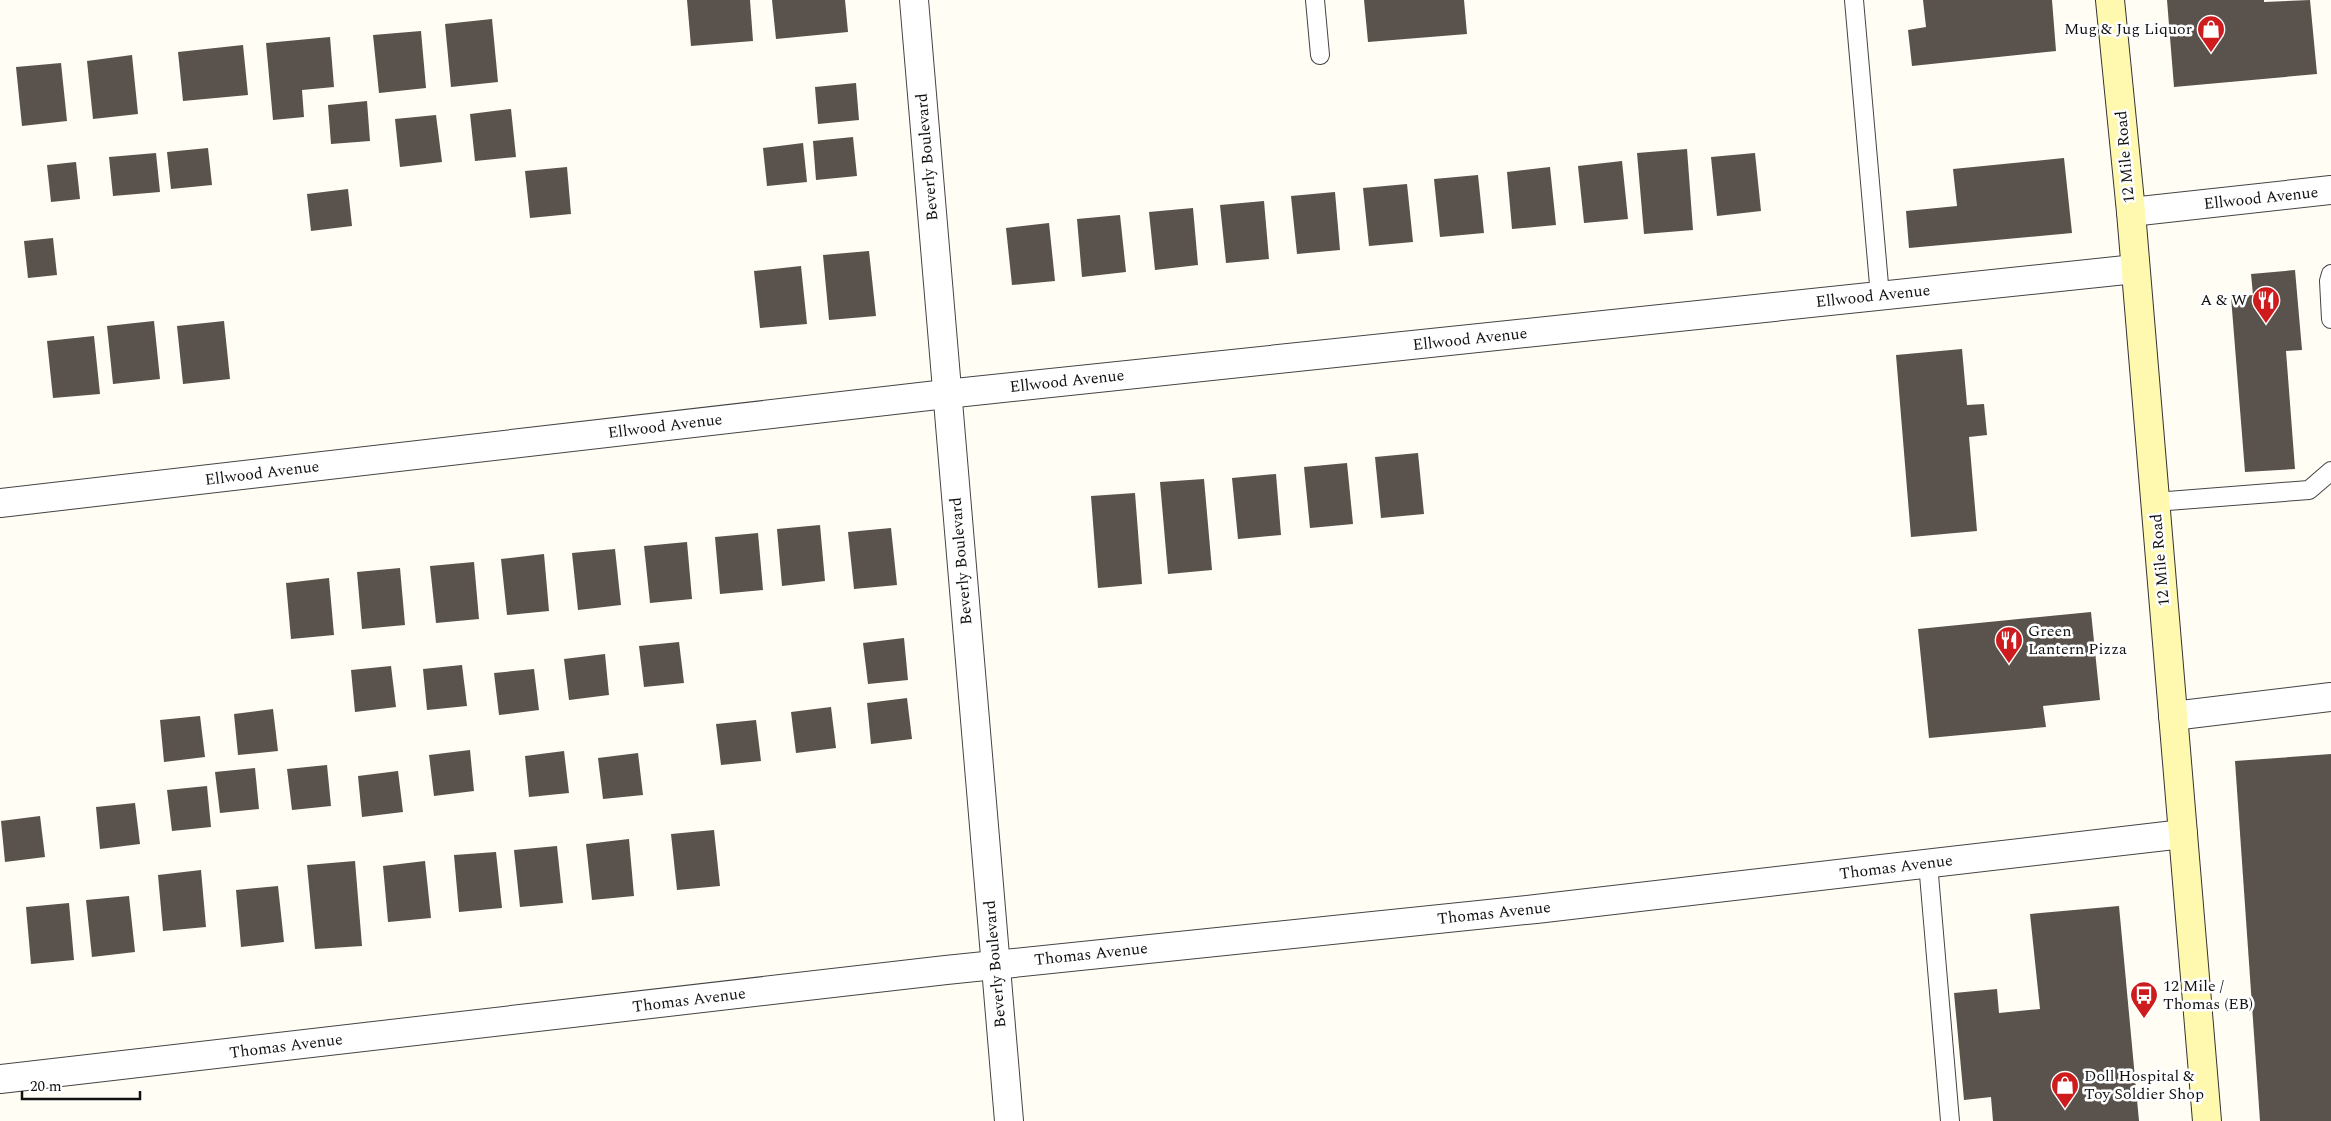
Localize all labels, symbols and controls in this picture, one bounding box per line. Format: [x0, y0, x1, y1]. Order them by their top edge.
shop icon: Mug & Jug Liquor [2196, 14, 2226, 53]
place label: Mug & Jug Liquor [2064, 17, 2192, 41]
street label: Beverly Boulevard [909, 92, 945, 222]
street label: 12 Mile Road [2109, 110, 2141, 204]
street label: Ellwood Avenue [2203, 180, 2319, 216]
street label: Ellwood Avenue [1815, 278, 1931, 314]
restaurant icon: A & W [2251, 285, 2281, 324]
place label: A & W [2200, 288, 2247, 312]
street label: Ellwood Avenue [1412, 321, 1528, 357]
street label: Ellwood Avenue [1009, 363, 1125, 399]
street label: Ellwood Avenue [606, 407, 724, 445]
street label: Ellwood Avenue [203, 454, 321, 492]
street label: Beverly Boulevard [943, 496, 979, 626]
street label: 12 Mile Road [2144, 513, 2176, 607]
place label: Green Lantern Pizza [2028, 619, 2127, 661]
restaurant icon: Green Lantern Pizza [1994, 625, 2024, 664]
street label: Thomas Avenue [1838, 848, 1954, 886]
street label: Thomas Avenue [1436, 895, 1552, 931]
street label: Beverly Boulevard [977, 899, 1013, 1029]
street label: Thomas Avenue [1033, 936, 1149, 972]
place label: 12 Mile / Thomas (EB) [2163, 974, 2253, 1016]
bus stop icon: 12 Mile / Thomas (EB) [2129, 980, 2159, 1019]
street label: Thomas Avenue [631, 981, 747, 1019]
street label: Thomas Avenue [228, 1027, 344, 1065]
place label: Doll Hospital & Toy Soldier Shop [2084, 1064, 2204, 1106]
scale bar [22, 1068, 140, 1100]
shop icon: Doll Hospital & Toy Soldier Shop [2050, 1070, 2080, 1109]
text: 20 m [30, 1075, 62, 1098]

